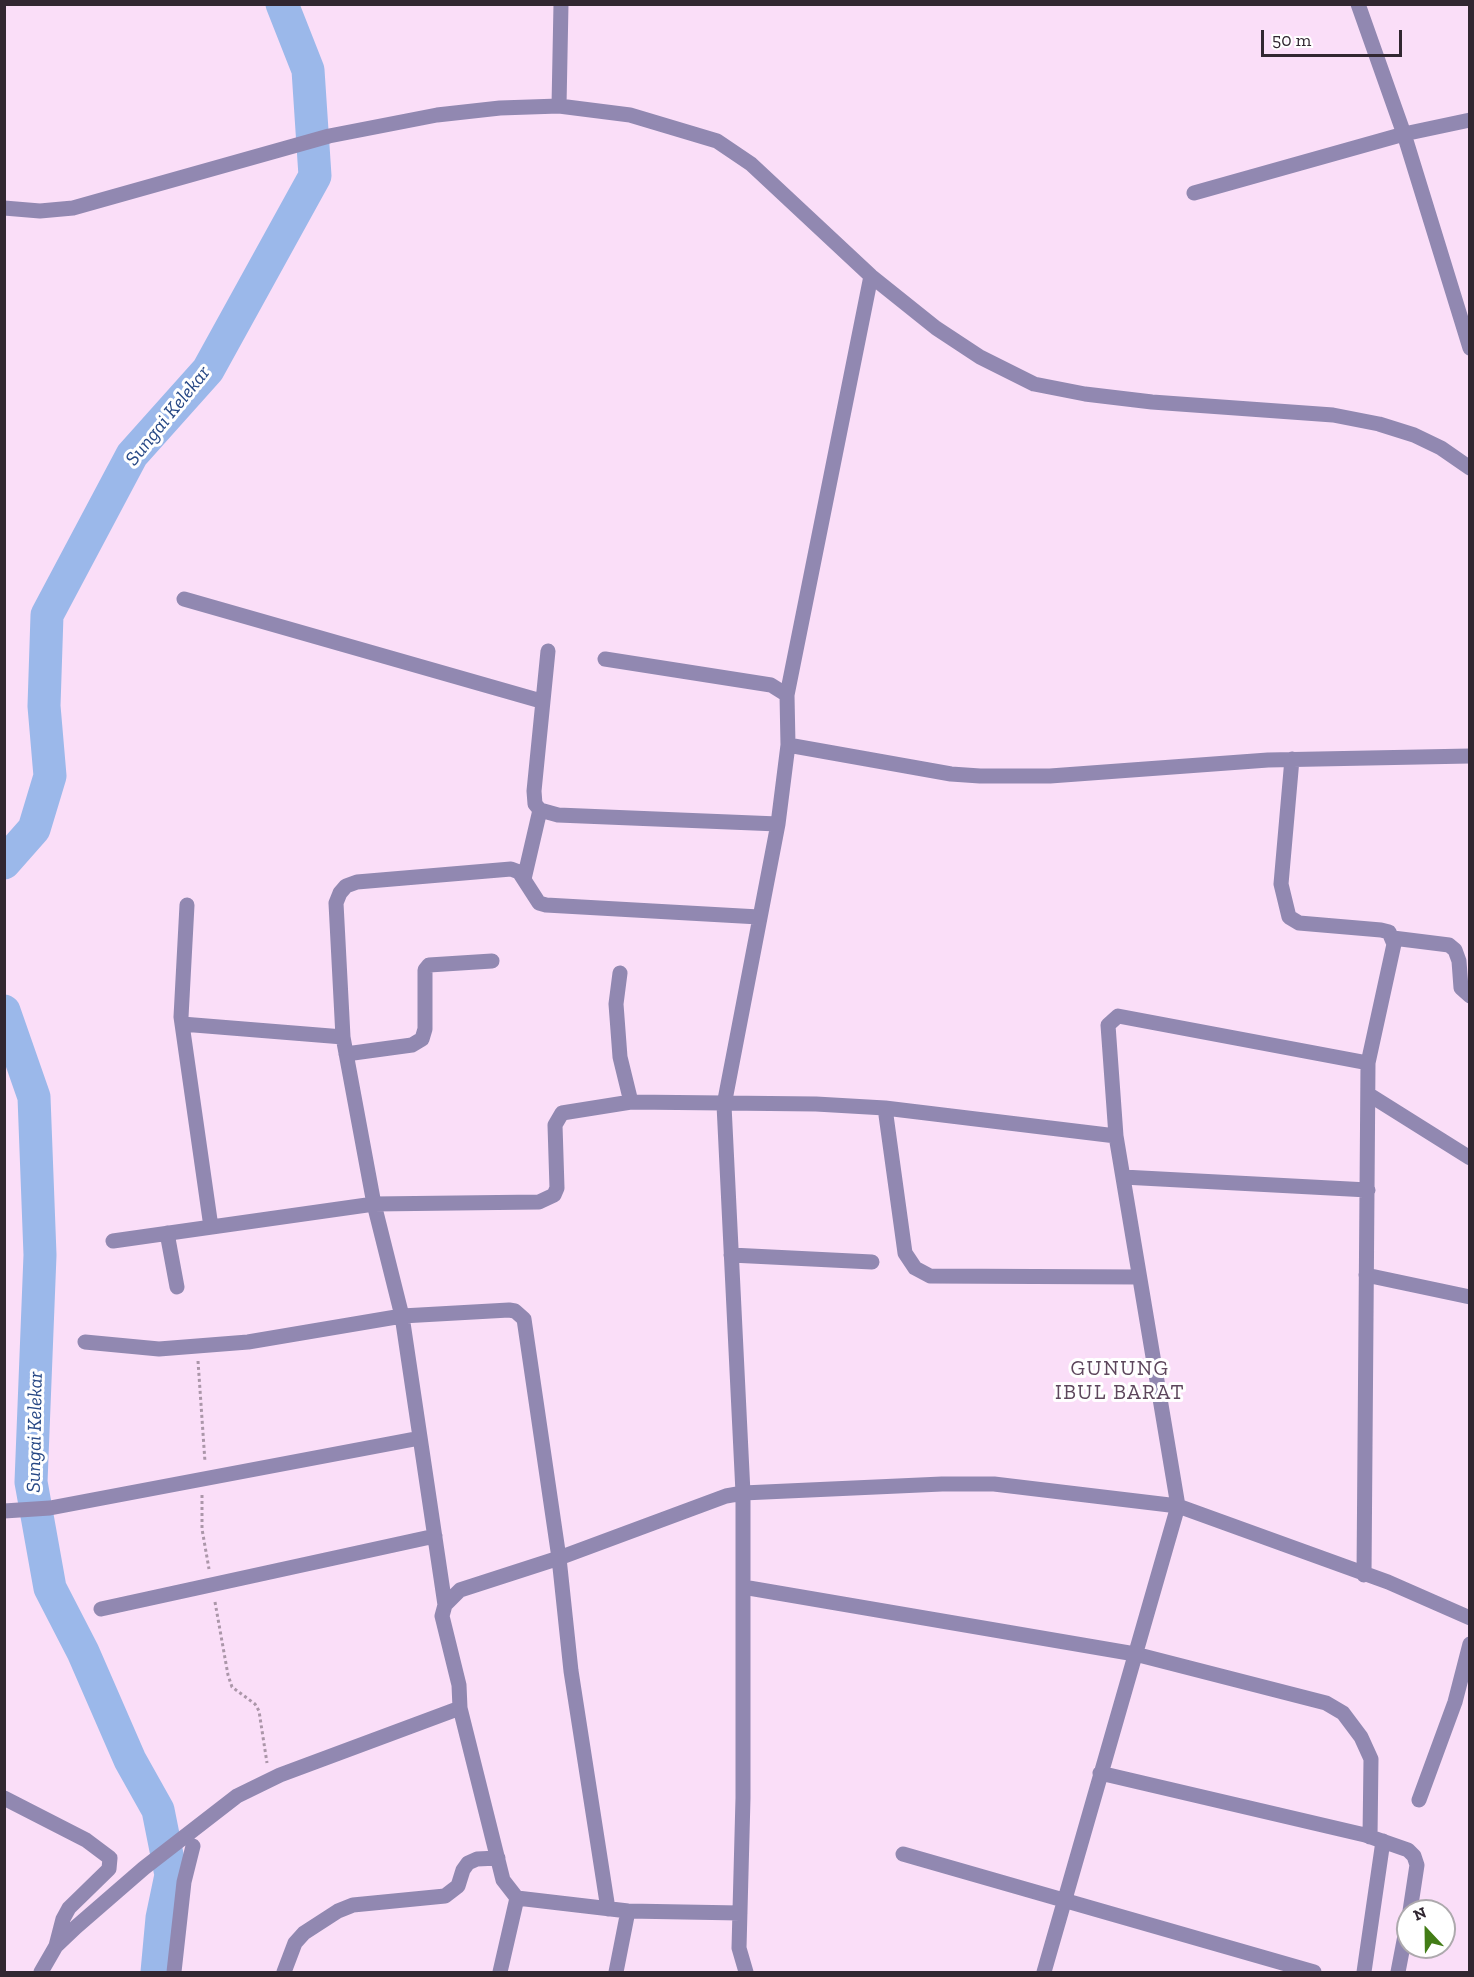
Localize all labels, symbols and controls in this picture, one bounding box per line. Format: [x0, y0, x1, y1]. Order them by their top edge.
scale bar [1264, 18, 1405, 56]
text: 50 m [1272, 29, 1311, 51]
water label: Sungai Kelekar [121, 361, 215, 471]
district label: GUNUNG IBUL BARAT [1055, 1356, 1185, 1406]
water label: Sungai Kelekar [22, 1371, 48, 1493]
north arrow [1396, 1899, 1456, 1959]
text: N [1411, 1903, 1429, 1925]

